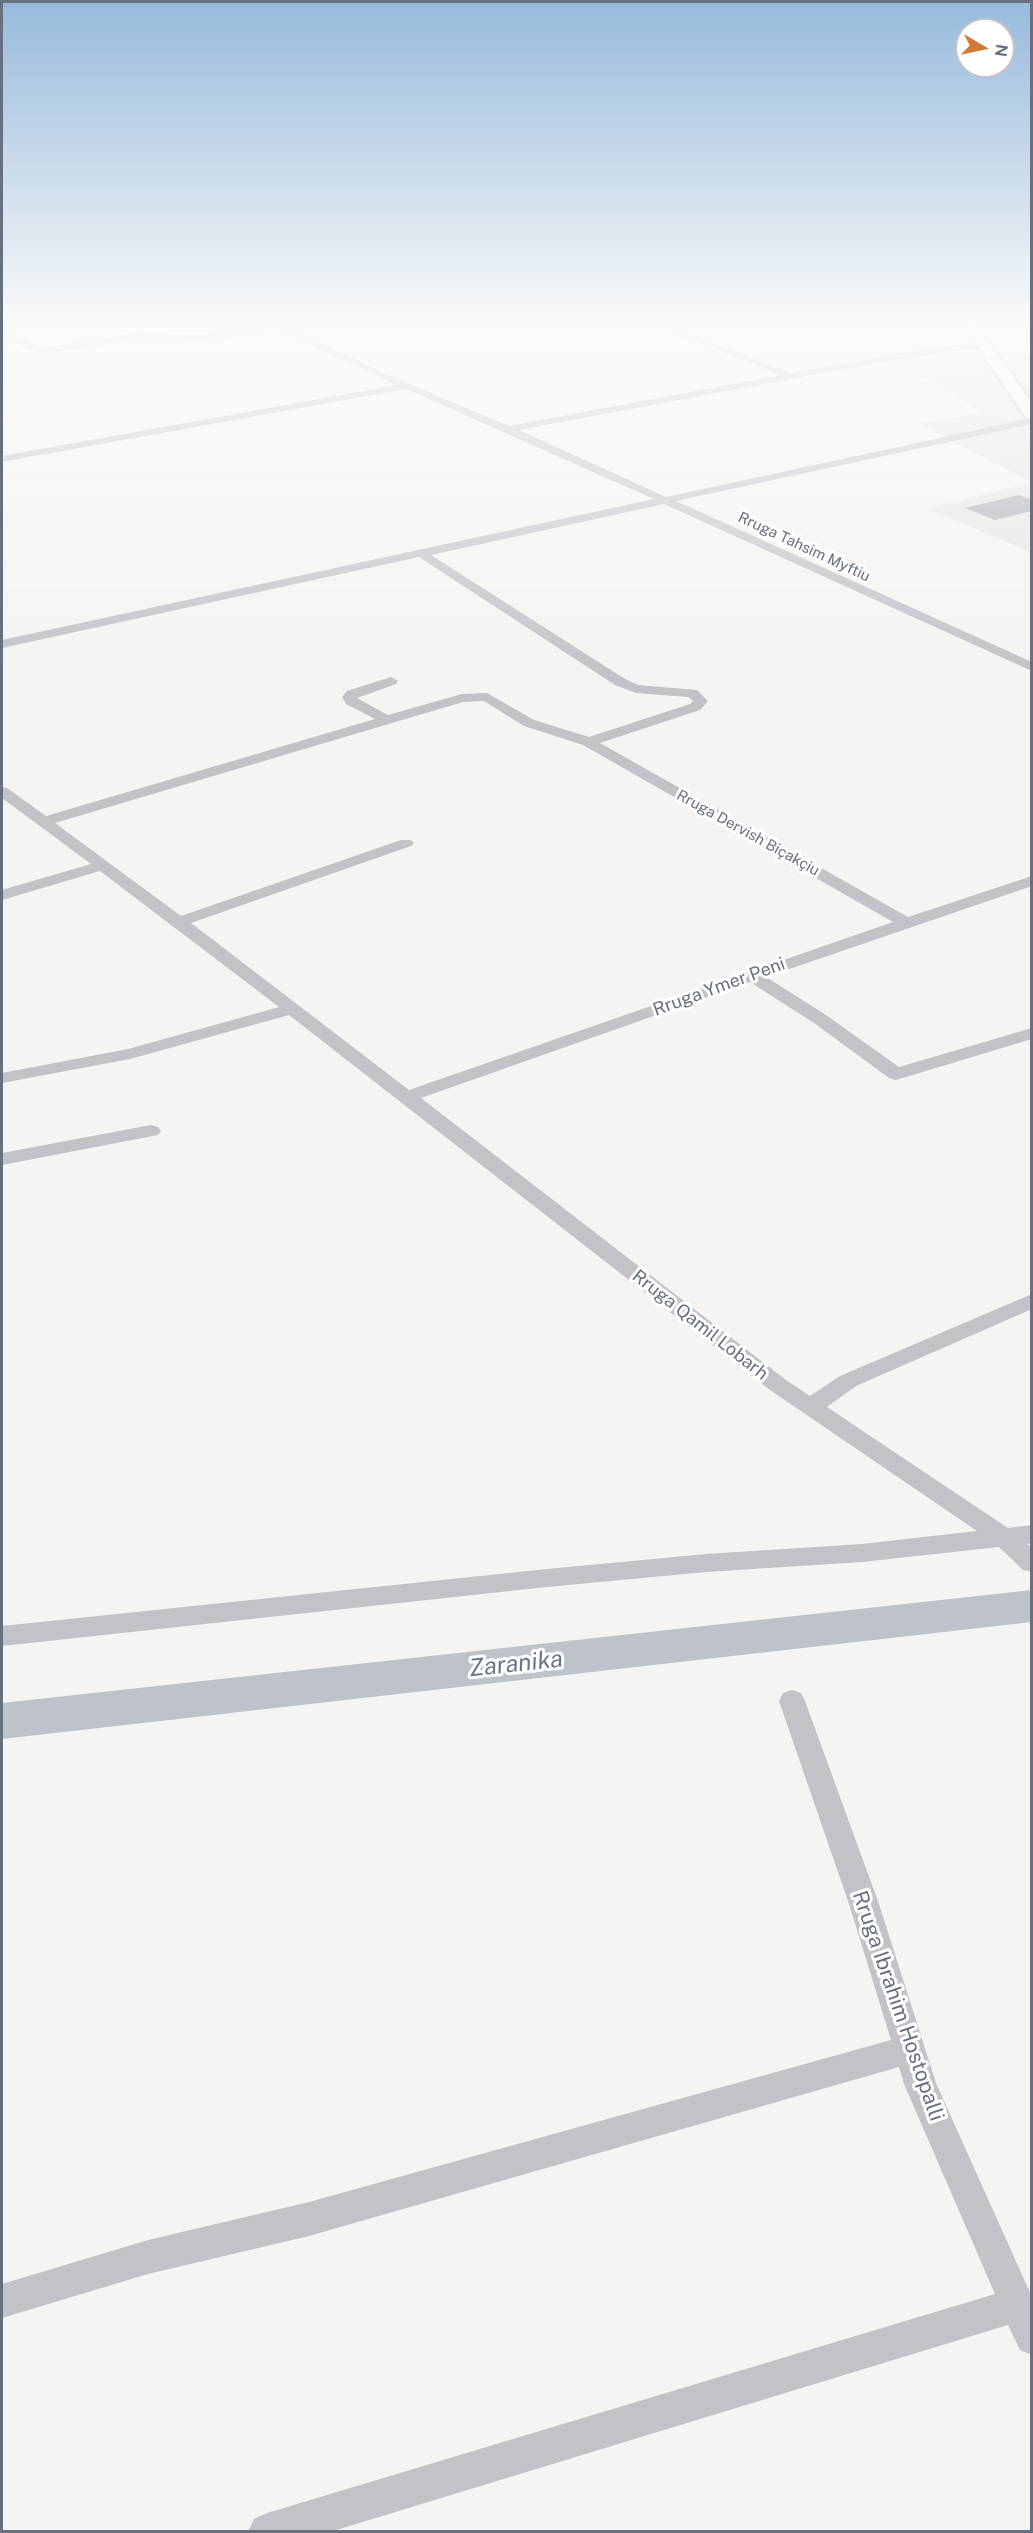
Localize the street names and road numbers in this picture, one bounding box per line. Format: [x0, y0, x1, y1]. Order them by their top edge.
street label: Rruga Tahsim Myftiu [735, 508, 873, 586]
street label: Rruga Dervish Biçakçiu [673, 786, 823, 880]
street label: Rruga Ymer Peni [650, 953, 788, 1021]
street label: Rruga Qamil Lobarh [628, 1265, 772, 1385]
street label: Rruga Ibrahim Hostopalli [847, 1888, 949, 2124]

